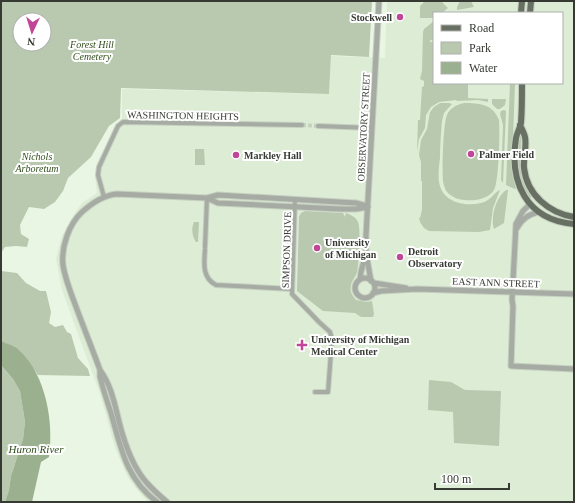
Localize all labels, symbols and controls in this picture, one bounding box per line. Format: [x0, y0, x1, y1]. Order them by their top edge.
north arrow [12, 12, 52, 52]
place label: Stockwell [351, 12, 392, 23]
marker: Stockwell [395, 12, 405, 22]
legend [433, 12, 563, 84]
text: Road [469, 21, 494, 35]
text: N [27, 36, 36, 48]
park label: Forest Hill Cemetery [69, 39, 114, 62]
text: Park [469, 41, 491, 55]
text: Water [469, 61, 497, 75]
street label: OBSERVATORY STREET [355, 72, 372, 182]
street label: WASHINGTON HEIGHTS [127, 109, 239, 122]
marker: Palmer Field [466, 149, 476, 159]
place label: Palmer Field [479, 149, 535, 160]
marker: Markley Hall [231, 150, 241, 160]
place label: Markley Hall [244, 150, 302, 161]
park label: Nichols Arboretum [15, 151, 58, 174]
street label: SIMPSON DRIVE [280, 212, 293, 288]
place label: University of Michigan [325, 237, 377, 260]
marker: University of Michigan [312, 243, 322, 253]
place label: Detroit Observatory [408, 246, 462, 269]
marker: Detroit Observatory [395, 252, 405, 262]
street label: EAST ANN STREET [452, 275, 540, 290]
place label: University of Michigan Medical Center [311, 334, 410, 357]
marker: University of Michigan Medical Center [296, 339, 308, 351]
water label: Huron River [8, 443, 64, 455]
scale bar [435, 465, 509, 491]
text: 100 m [441, 472, 472, 486]

